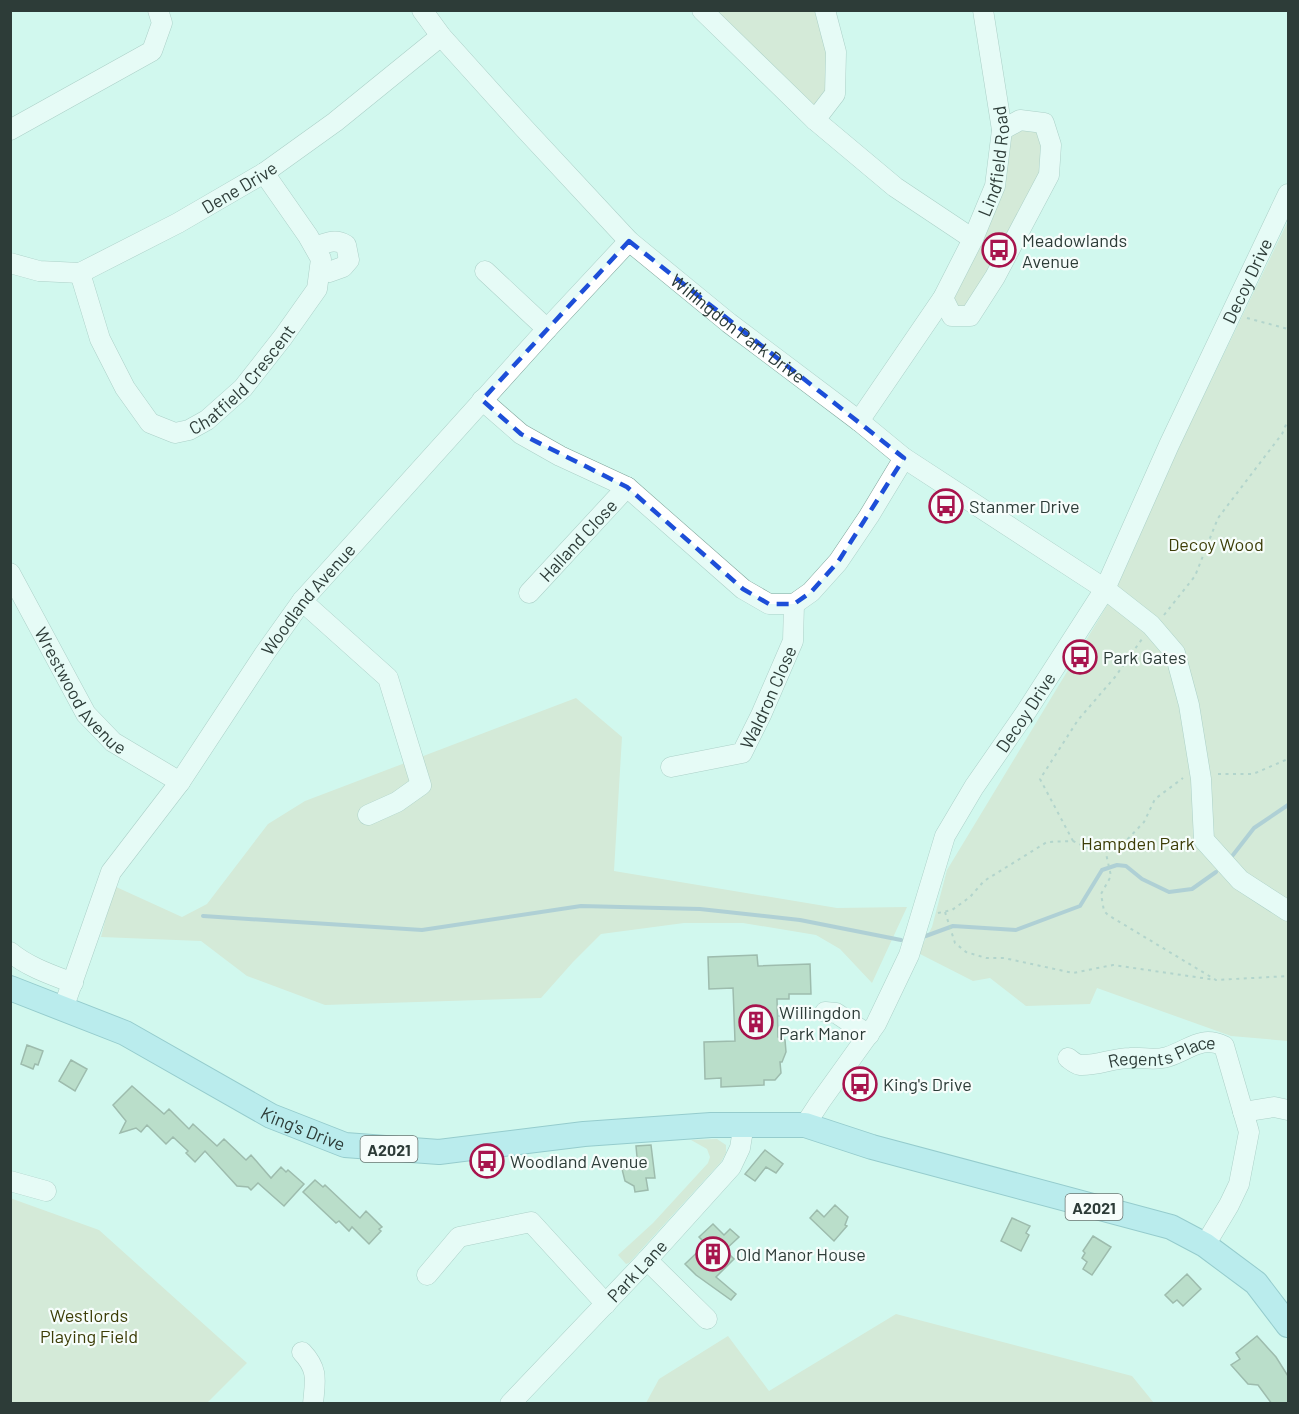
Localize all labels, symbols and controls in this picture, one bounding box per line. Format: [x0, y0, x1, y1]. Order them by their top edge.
street label: Lindfield Road [973, 104, 1014, 219]
street label: Dene Drive [198, 156, 281, 218]
place label: Meadowlands Avenue [1022, 229, 1127, 272]
bus stop icon: Meadowlands Avenue [981, 232, 1017, 268]
street label: Decoy Drive [1217, 235, 1276, 327]
street label: Willingdon Park Drive [666, 269, 810, 388]
street label: Chatfield Crescent [185, 320, 299, 439]
bus stop icon: Stanmer Drive [928, 488, 964, 524]
street label: Halland Close [534, 494, 621, 586]
place label: Stanmer Drive [969, 495, 1080, 517]
park label: Decoy Wood [1168, 533, 1264, 555]
street label: Woodland Avenue [256, 539, 360, 659]
street label: Wrestwood Avenue [30, 623, 131, 759]
bus stop icon: Park Gates [1062, 639, 1098, 675]
street label: Waldron Close [735, 642, 801, 752]
place label: Park Gates [1103, 646, 1186, 668]
street label: Decoy Drive [991, 668, 1060, 756]
park label: Hampden Park [1081, 832, 1195, 854]
place label: Willingdon Park Manor [779, 1001, 866, 1044]
building icon: Willingdon Park Manor [738, 1004, 774, 1040]
street label: Regents Place [1106, 1031, 1217, 1072]
bus stop icon: King's Drive [842, 1066, 878, 1102]
place label: King's Drive [883, 1073, 972, 1095]
street label: King's Drive [257, 1102, 349, 1155]
road number: A2021 [360, 1136, 418, 1162]
bus stop icon: Woodland Avenue [469, 1143, 505, 1179]
place label: Woodland Avenue [510, 1150, 648, 1172]
road number: A2021 [1066, 1194, 1122, 1220]
street label: Park Lane [602, 1235, 671, 1306]
building icon: Old Manor House [695, 1236, 731, 1272]
place label: Old Manor House [736, 1243, 866, 1265]
park label: Westlords Playing Field [40, 1304, 138, 1347]

